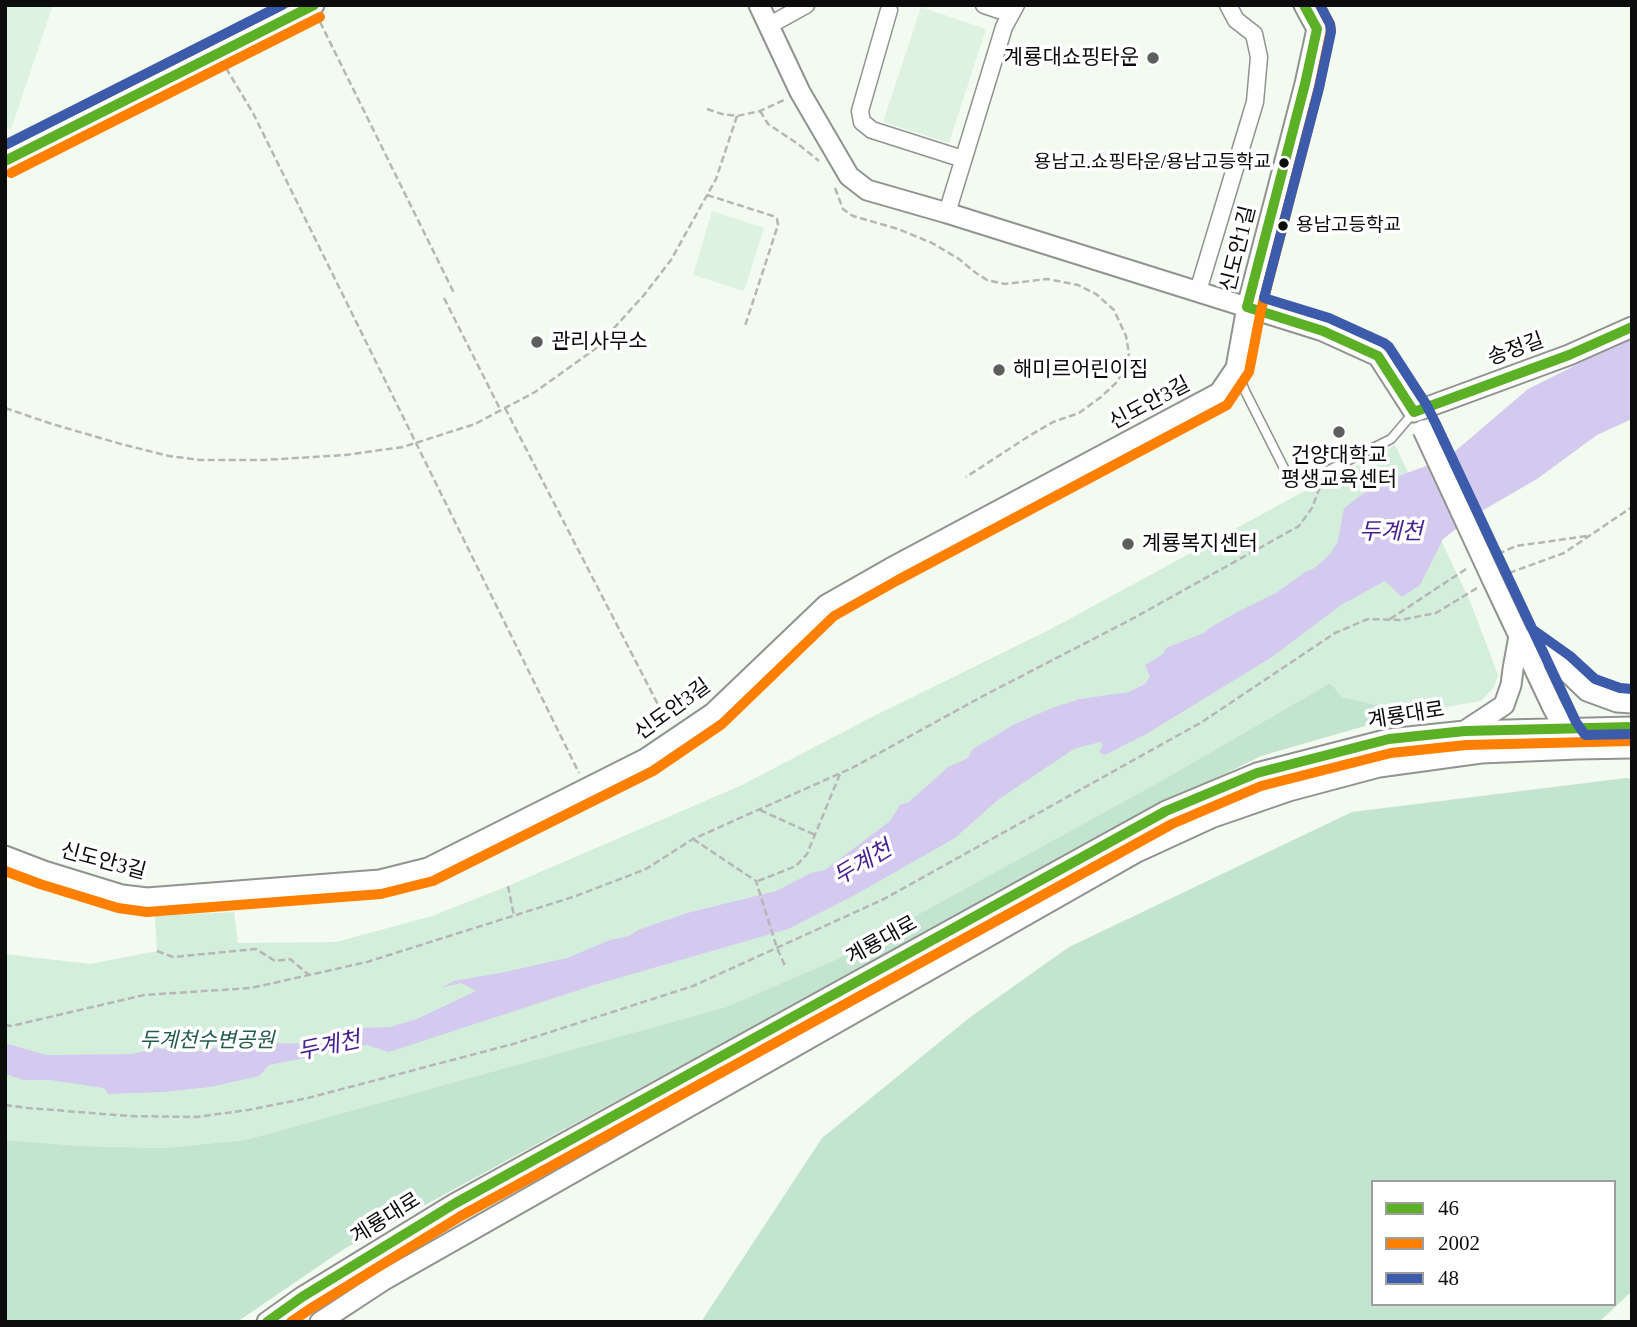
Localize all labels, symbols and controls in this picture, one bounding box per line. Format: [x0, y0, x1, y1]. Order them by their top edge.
place label: 계룡대쇼핑타운 [1004, 45, 1139, 71]
marker: 계룡대쇼핑타운 [1145, 50, 1161, 66]
place label: 용남고.쇼핑타운/용남고등학교 [1034, 152, 1271, 174]
marker: 용남고.쇼핑타운/용남고등학교 [1277, 156, 1291, 170]
street label: 신도안1길 [1216, 203, 1262, 295]
place label: 용남고등학교 [1296, 215, 1401, 237]
marker: 용남고등학교 [1276, 219, 1290, 233]
street label: 송정길 [1484, 328, 1548, 372]
place label: 관리사무소 [551, 329, 648, 355]
marker: 관리사무소 [529, 334, 545, 350]
place label: 해미르어린이집 [1013, 357, 1148, 383]
marker: 해미르어린이집 [991, 362, 1007, 378]
street label: 신도안3길 [1105, 372, 1195, 436]
marker: 건양대학교 평생교육센터 [1331, 424, 1347, 440]
place label: 건양대학교 평생교육센터 [1281, 443, 1397, 493]
water label: 두계천 [1359, 519, 1423, 547]
place label: 계룡복지센터 [1142, 531, 1258, 557]
marker: 계룡복지센터 [1120, 536, 1136, 552]
street label: 신도안3길 [630, 674, 716, 746]
street label: 계룡대로 [1366, 698, 1446, 734]
water label: 두계천 [829, 836, 897, 892]
street label: 신도안3길 [57, 838, 149, 886]
street label: 계룡대로 [842, 911, 922, 971]
water label: 두계천 [295, 1027, 363, 1067]
park label: 두계천수변공원 [139, 1028, 275, 1054]
legend [1371, 1180, 1616, 1306]
street label: 계룡대로 [347, 1188, 425, 1250]
text: 46 [1438, 1196, 1459, 1220]
text: 2002 [1438, 1231, 1480, 1255]
text: 48 [1438, 1266, 1459, 1290]

